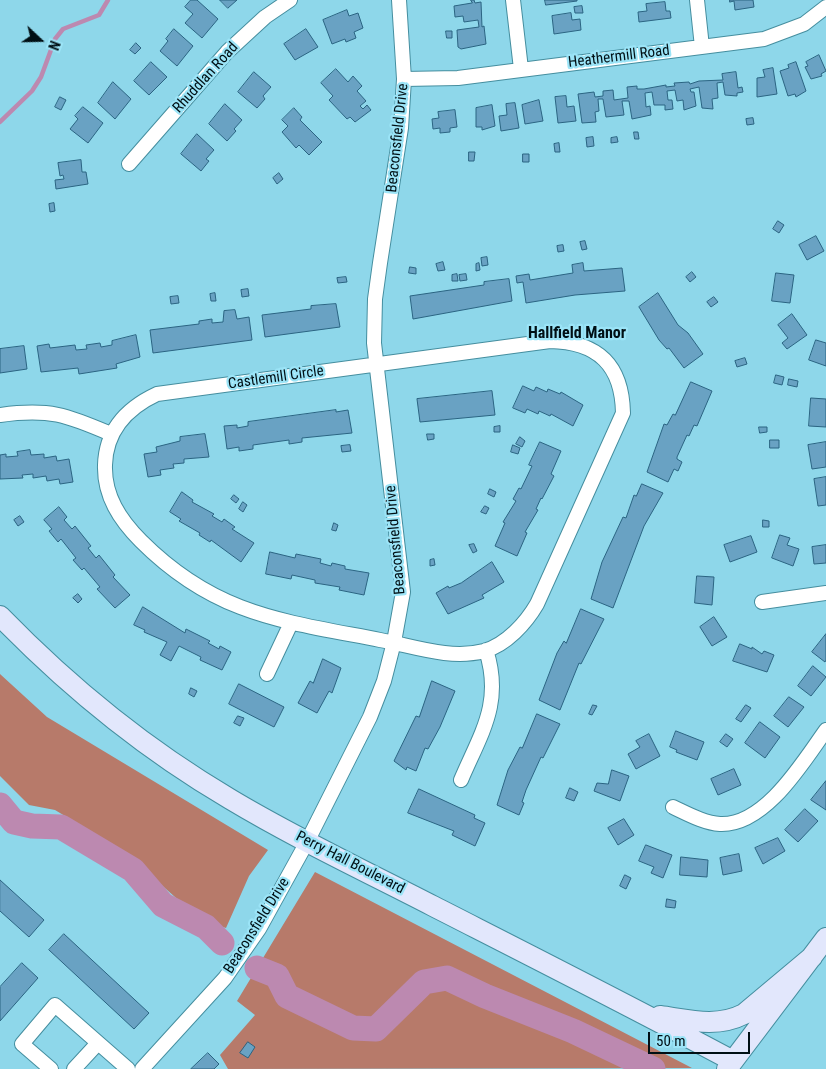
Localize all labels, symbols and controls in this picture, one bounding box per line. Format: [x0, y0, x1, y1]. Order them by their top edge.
north arrow [15, 15, 65, 65]
text: N [45, 38, 63, 52]
street label: Rhuddlan Road [170, 39, 242, 117]
street label: Heathermill Road [567, 42, 671, 72]
street label: Beaconsfield Drive [383, 83, 413, 193]
district label: Hallfield Manor [528, 324, 626, 344]
street label: Castlemill Circle [227, 362, 325, 394]
street label: Beaconsfield Drive [382, 485, 410, 595]
street label: Perry Hall Boulevard [293, 828, 407, 898]
street label: Beaconsfield Drive [220, 875, 294, 977]
scale bar [651, 1022, 754, 1054]
text: 50 m [656, 1032, 686, 1050]

